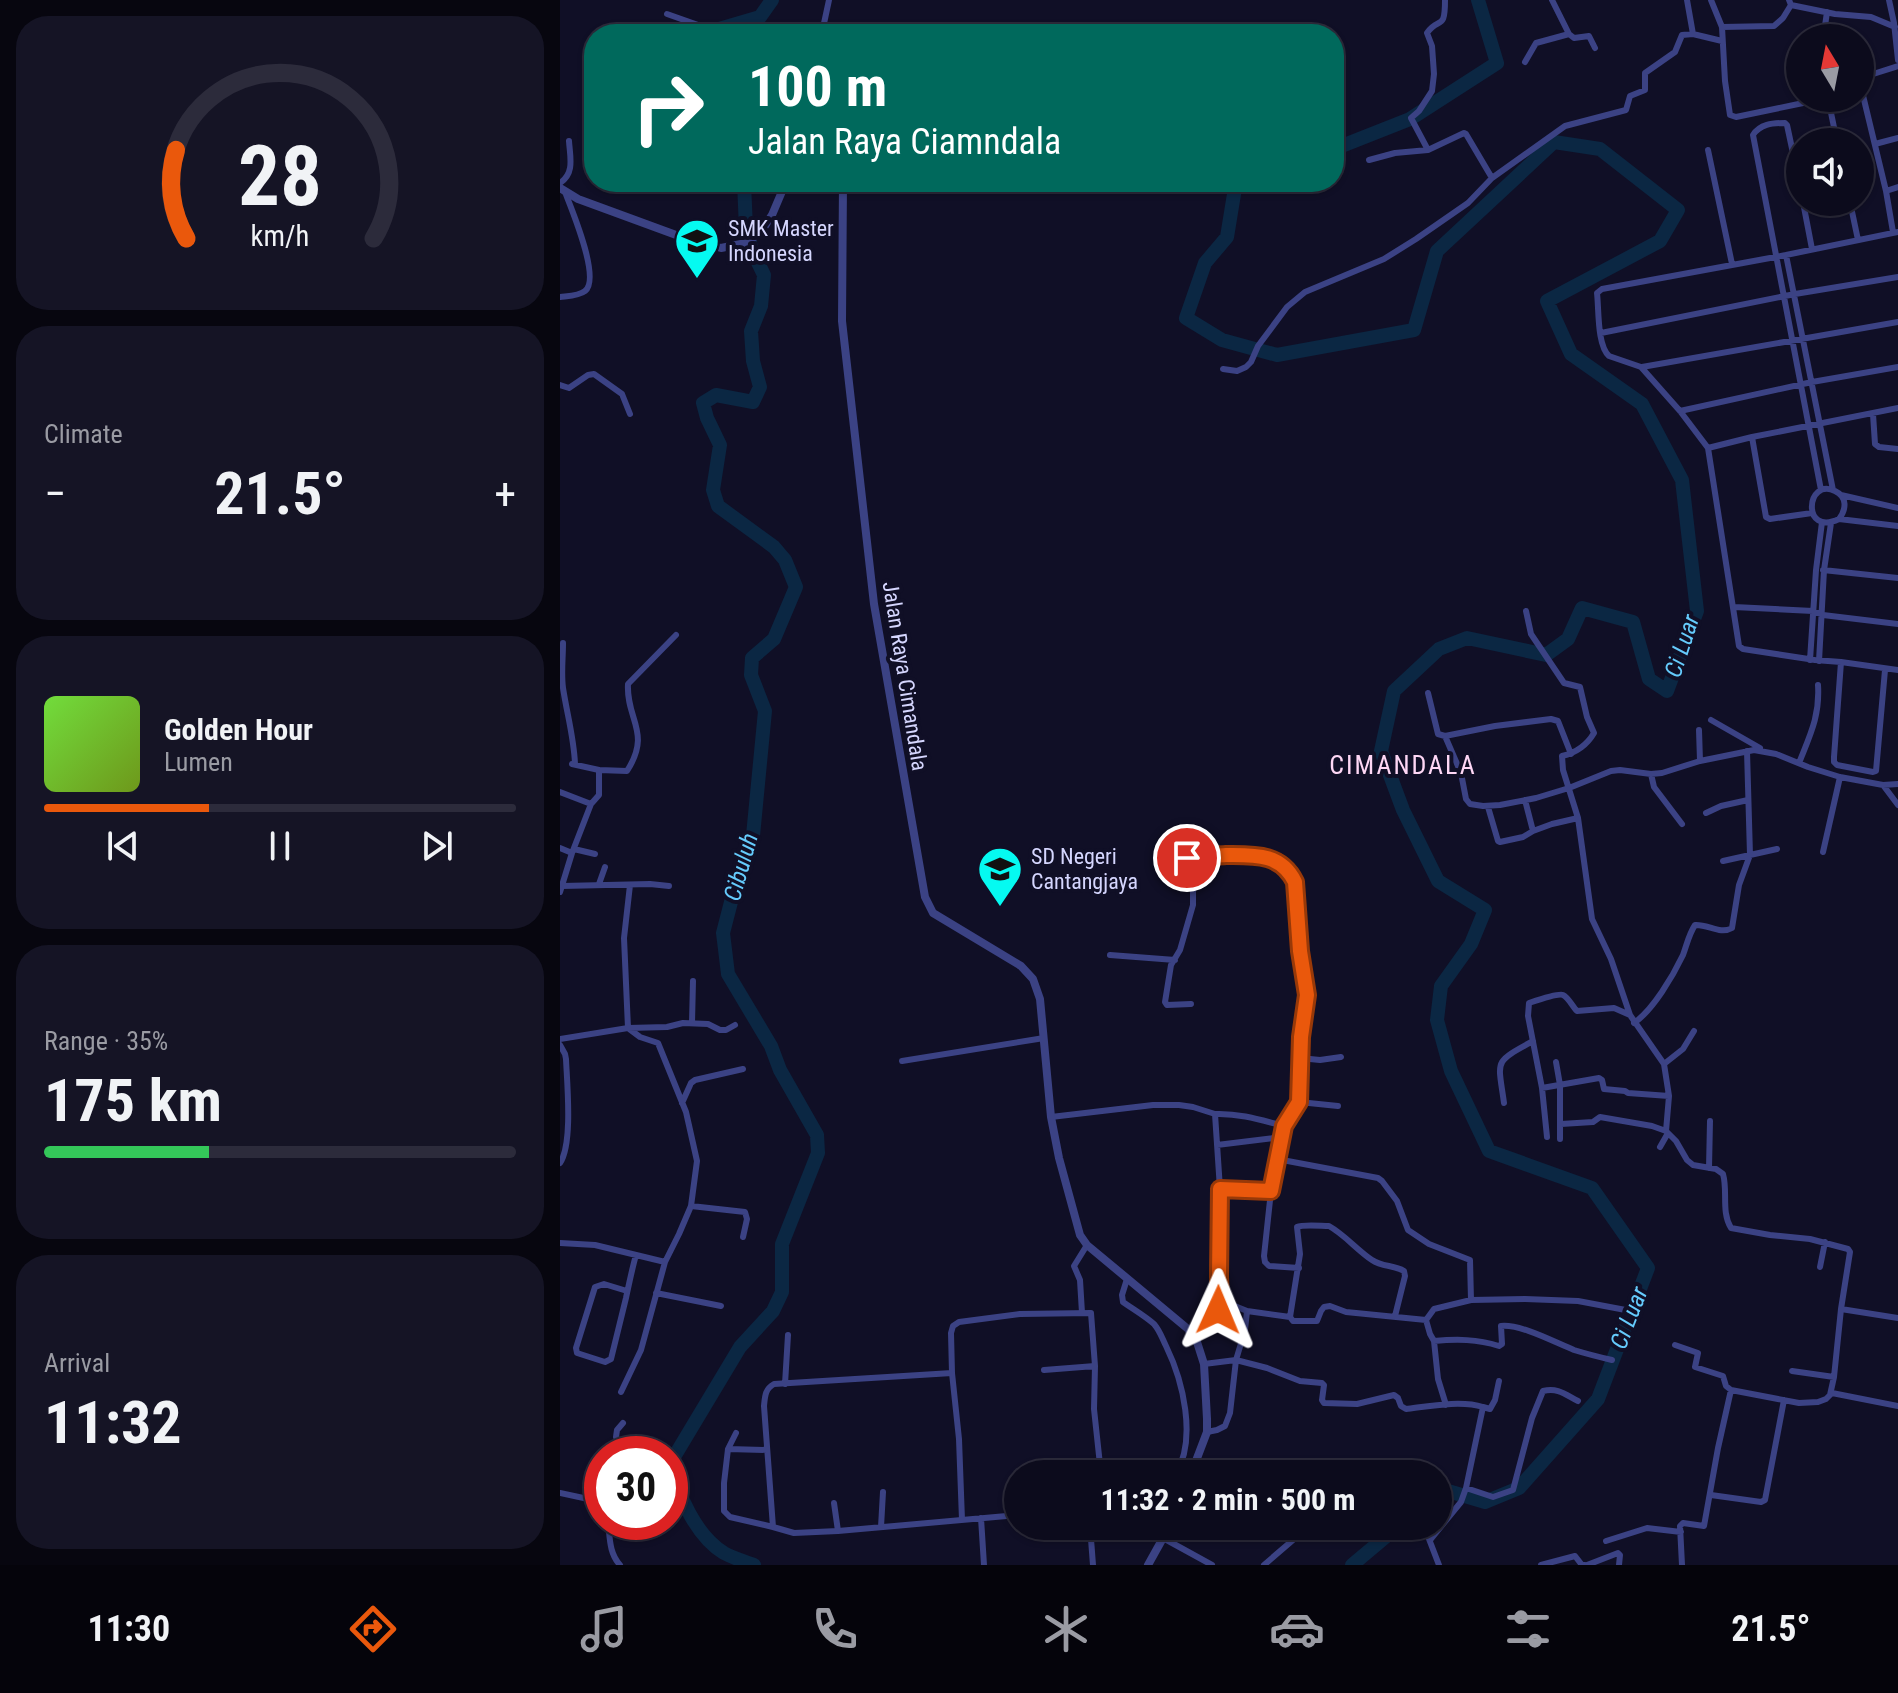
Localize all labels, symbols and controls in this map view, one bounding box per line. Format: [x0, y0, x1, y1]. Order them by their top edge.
north arrow [1786, 24, 1874, 112]
map controls [1786, 24, 1874, 216]
text: 100 m [748, 54, 887, 120]
icon: right [616, 56, 720, 160]
text: Jalan Raya Ciamndala [748, 121, 1061, 163]
text: 28 [238, 127, 322, 224]
button: sound [1786, 128, 1874, 216]
place label: SMK Master Indonesia [728, 216, 834, 266]
school or university icon: SMK Master Indonesia [673, 217, 721, 280]
text: km/h [251, 219, 309, 253]
text: Climate [44, 419, 123, 449]
text: 21.5° [214, 458, 346, 529]
text: − [44, 468, 66, 520]
text: + [494, 468, 516, 520]
street label: Jalan Raya Cimandala [878, 580, 932, 772]
water label: Ci Luar [1659, 610, 1705, 681]
text: Golden Hour [164, 712, 313, 747]
text: Lumen [164, 747, 233, 777]
district label: CIMANDALA [1329, 750, 1477, 780]
icon: previous [101, 824, 145, 868]
icon: pause [258, 824, 302, 868]
icon: next [415, 824, 459, 868]
pin [1153, 824, 1221, 892]
water label: Cibuluh [718, 830, 764, 904]
icon: arrive [1165, 836, 1209, 880]
place label: SD Negeri Cantangjaya [1031, 844, 1138, 894]
school or university icon: SD Negeri Cantangjaya [976, 845, 1024, 908]
text: Range · 35% [44, 1026, 168, 1056]
text: 175 km [44, 1065, 222, 1136]
position arrow [1176, 1268, 1260, 1352]
water label: Ci Luar [1604, 1282, 1654, 1353]
text: Arrival [44, 1348, 110, 1378]
text: 11:32 [44, 1387, 182, 1458]
speed limit sign: 30 [584, 1436, 688, 1540]
text: 11:32 · 2 min · 500 m [1101, 1482, 1355, 1517]
icon: directions [345, 1601, 401, 1657]
icon: music [576, 1601, 632, 1657]
icon: phone [807, 1601, 863, 1657]
icon: climate [1038, 1601, 1094, 1657]
icon: car [1269, 1601, 1325, 1657]
icon: filters [1500, 1601, 1556, 1657]
text: 11:30 [88, 1608, 170, 1650]
text: 21.5° [1731, 1608, 1810, 1650]

